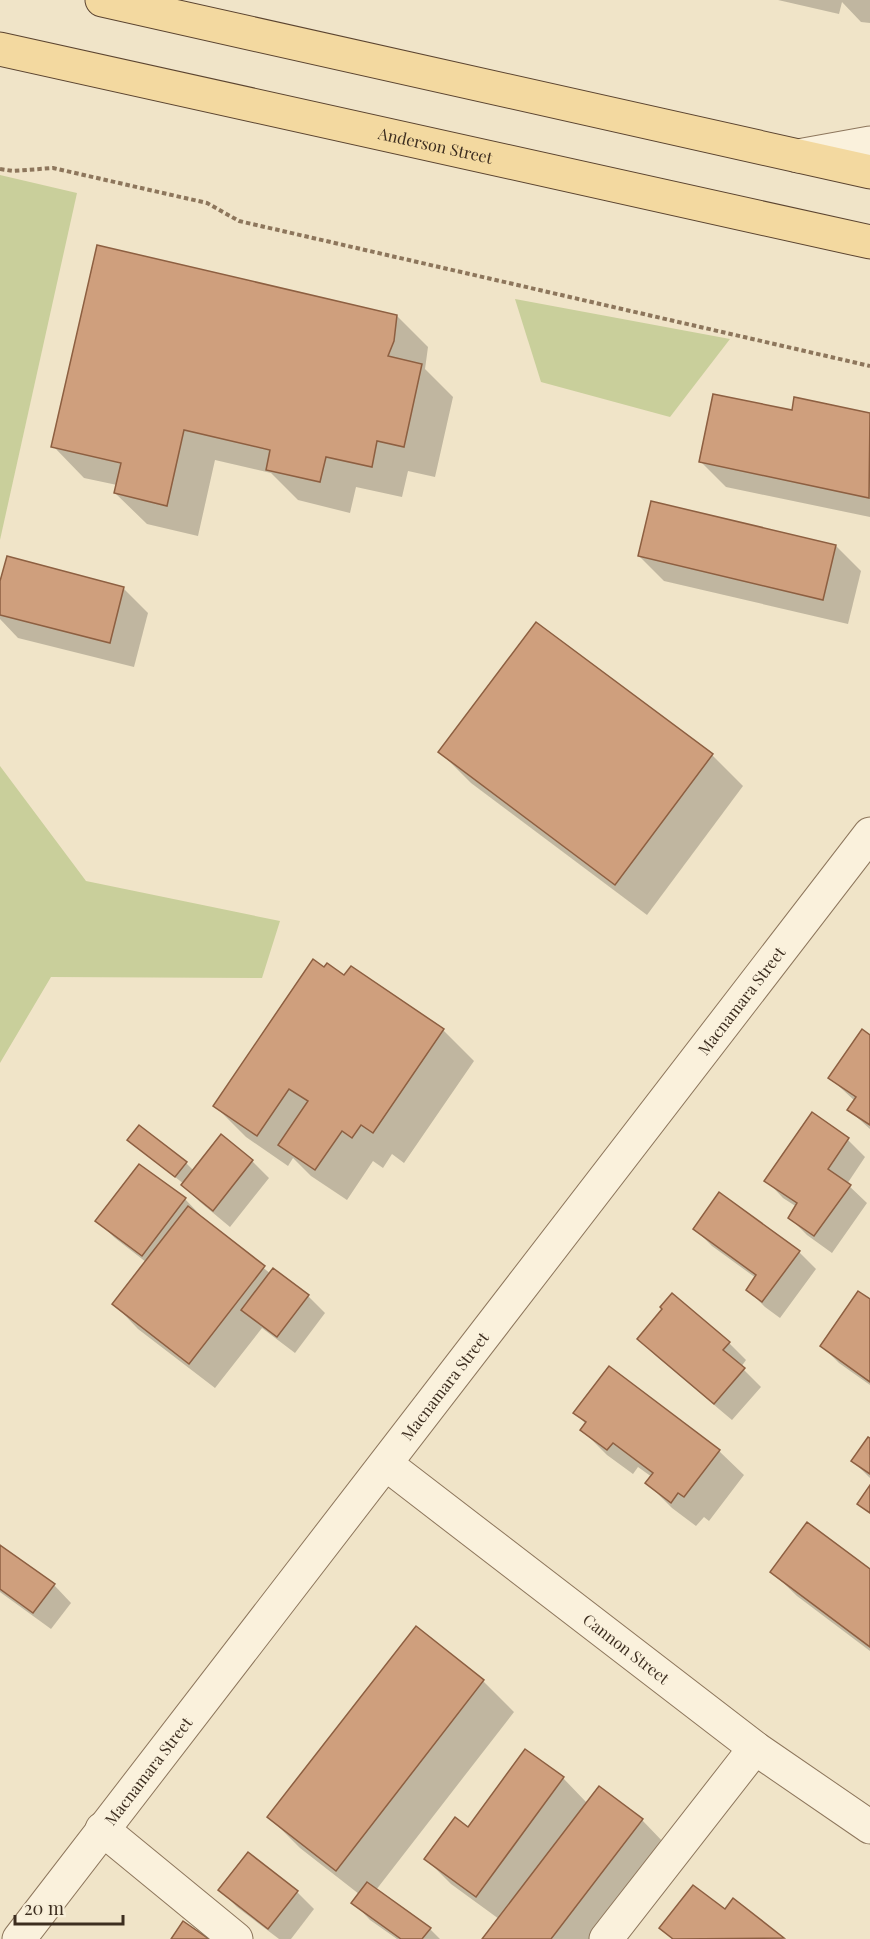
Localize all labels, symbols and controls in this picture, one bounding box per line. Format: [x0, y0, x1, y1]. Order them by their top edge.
street label: Anderson Street [375, 122, 495, 168]
street label: Macnamara Street [693, 942, 790, 1059]
street label: Macnamara Street [396, 1327, 493, 1444]
street label: Cannon Street [579, 1609, 674, 1688]
street label: Macnamara Street [100, 1712, 197, 1829]
scale bar [15, 1888, 123, 1926]
text: 20 m [24, 1896, 64, 1920]

